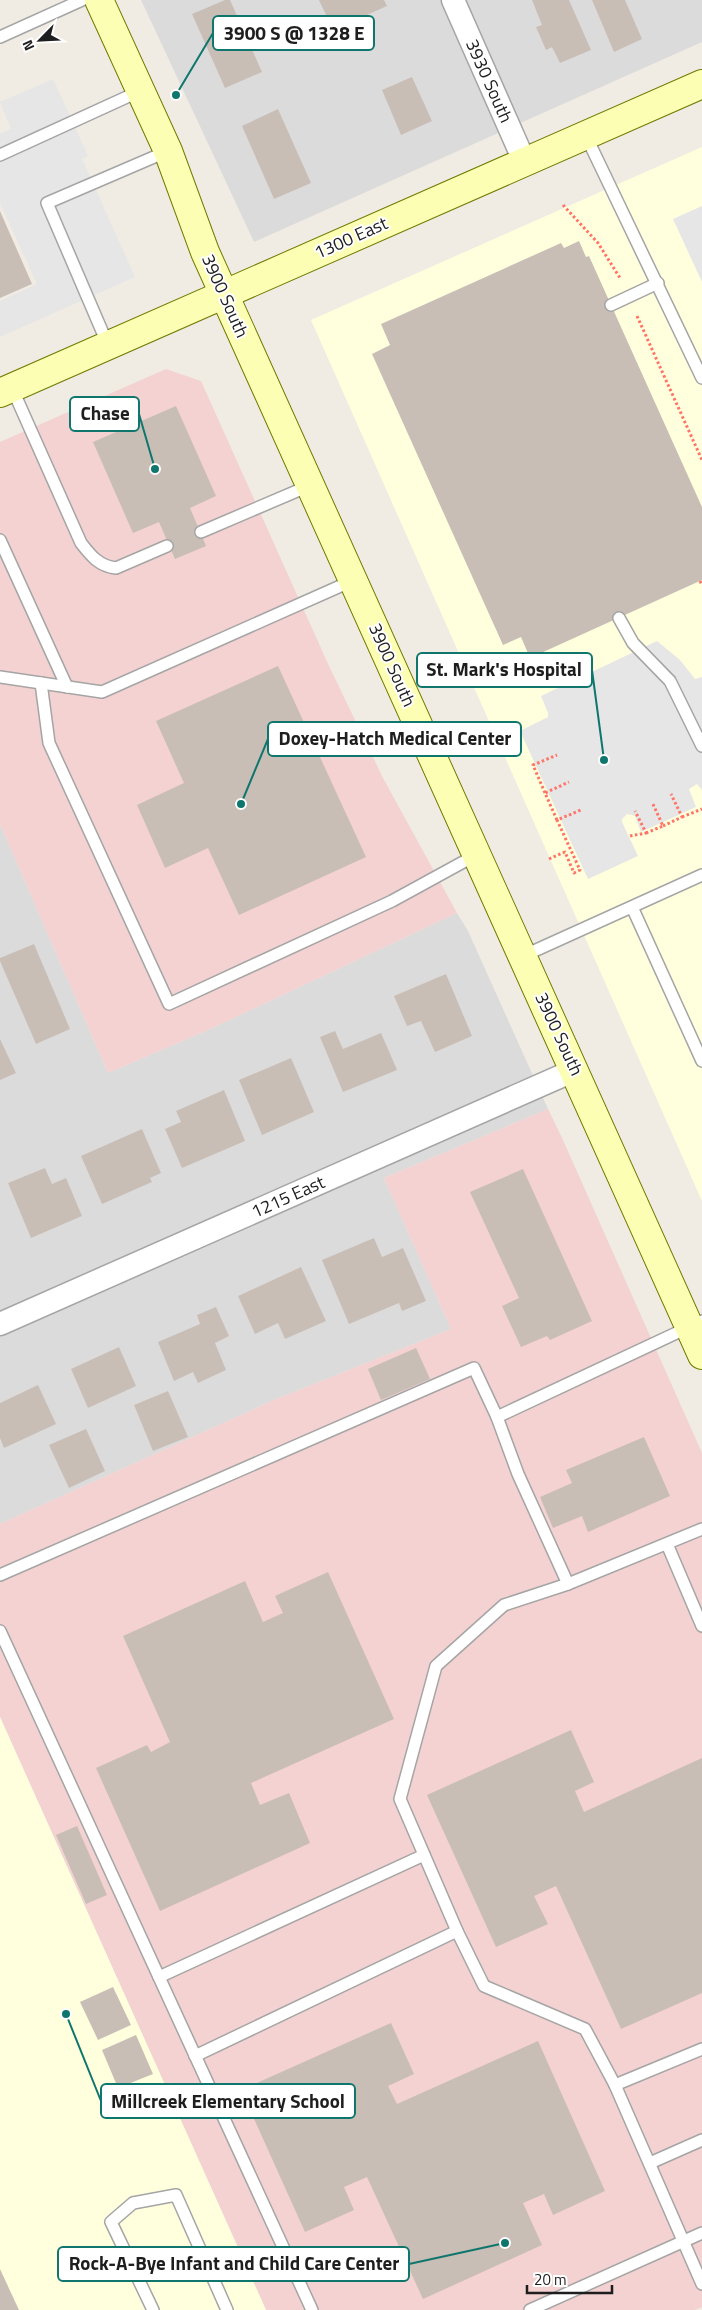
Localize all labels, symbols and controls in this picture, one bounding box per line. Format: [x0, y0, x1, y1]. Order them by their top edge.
north arrow [15, 15, 65, 65]
callout: 3900 S @ 1328 E [213, 16, 374, 50]
text: 3900 S @ 1328 E [223, 18, 365, 47]
street label: 3930 South [459, 35, 520, 127]
text: N [16, 37, 39, 54]
street label: 1300 East [310, 209, 393, 266]
street label: 3900 South [195, 250, 256, 342]
callout: Chase [70, 397, 139, 431]
text: Chase [80, 398, 130, 427]
street label: 3900 South [362, 619, 423, 711]
callout: St. Mark's Hospital [417, 653, 592, 687]
text: St. Mark's Hospital [426, 654, 582, 683]
callout: Doxey-Hatch Medical Center [268, 722, 521, 756]
text: Doxey-Hatch Medical Center [279, 723, 511, 752]
street label: 3900 South [528, 988, 591, 1080]
street label: 1215 East [247, 1168, 330, 1225]
callout: Millcreek Elementary School [101, 2084, 355, 2118]
text: Millcreek Elementary School [111, 2086, 345, 2115]
callout: Rock-A-Bye Infant and Child Care Center [58, 2247, 409, 2281]
text: Rock-A-Bye Infant and Child Care Center [69, 2248, 399, 2277]
scale bar [527, 2262, 612, 2294]
text: 20 m [534, 2268, 567, 2291]

